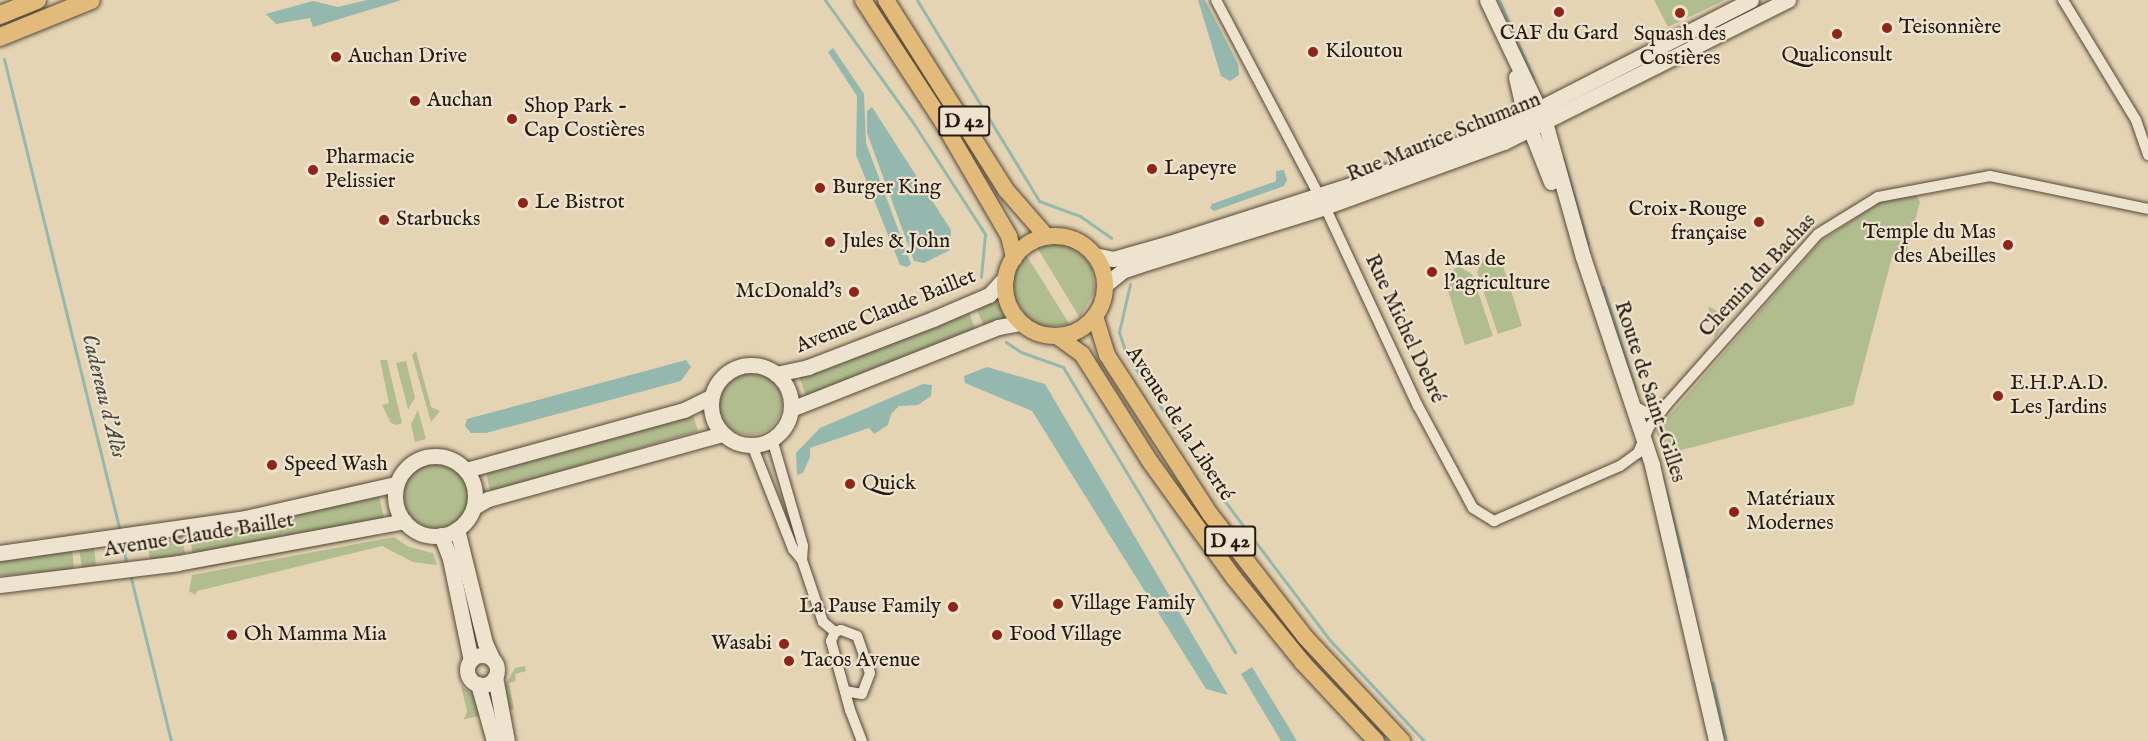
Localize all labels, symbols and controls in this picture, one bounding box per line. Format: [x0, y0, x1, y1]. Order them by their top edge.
marker: CAF du Gard [1552, 5, 1566, 19]
marker: Squash des Costières [1673, 6, 1687, 20]
place label: Teisonnière [1899, 15, 2001, 41]
place label: CAF du Gard [1500, 21, 1618, 47]
marker: Teisonnière [1880, 21, 1894, 35]
place label: Squash des Costières [1634, 22, 1726, 72]
marker: Qualiconsult [1830, 27, 1844, 41]
place label: Kiloutou [1325, 39, 1403, 65]
place label: Qualiconsult [1781, 43, 1893, 69]
place label: Auchan Drive [348, 44, 467, 70]
marker: Kiloutou [1306, 45, 1320, 59]
marker: Auchan Drive [329, 50, 343, 64]
place label: Auchan [427, 88, 493, 114]
street label: Rue Maurice Schumann [1344, 88, 1544, 188]
marker: Auchan [408, 94, 422, 108]
place label: Shop Park - Cap Costières [524, 94, 645, 144]
road number: D 42 [937, 104, 991, 138]
marker: Shop Park - Cap Costières [505, 112, 519, 126]
place label: Pharmacie Pelissier [325, 145, 415, 195]
place label: Lapeyre [1164, 156, 1237, 182]
marker: Lapeyre [1145, 162, 1159, 176]
marker: Pharmacie Pelissier [306, 163, 320, 177]
place label: Burger King [832, 175, 941, 201]
marker: Burger King [813, 181, 827, 195]
place label: Le Bistrot [535, 190, 625, 216]
marker: Le Bistrot [516, 196, 530, 210]
place label: Croix-Rouge française [1628, 197, 1747, 247]
place label: Starbucks [396, 207, 480, 233]
street label: Chemin du Bachas [1694, 209, 1822, 343]
marker: Starbucks [377, 213, 391, 227]
marker: Croix-Rouge française [1752, 215, 1766, 229]
place label: Temple du Mas des Abeilles [1863, 220, 1996, 270]
place label: Jules & John [842, 229, 950, 255]
marker: Jules & John [823, 235, 837, 249]
marker: Temple du Mas des Abeilles [2001, 238, 2015, 252]
place label: Mas de l'agriculture [1444, 247, 1550, 297]
street label: Rue Michel Debré [1358, 251, 1450, 407]
street label: Avenue Claude Baillet [792, 264, 980, 360]
marker: Mas de l'agriculture [1425, 265, 1439, 279]
place label: McDonald's [735, 279, 842, 305]
marker: McDonald's [847, 285, 861, 299]
street label: Route de Saint-Gilles [1608, 298, 1690, 486]
water label: Cadereau d'Alès [75, 331, 131, 461]
street label: Avenue de la Liberté [1120, 342, 1238, 506]
place label: E.H.P.A.D. Les Jardins [2010, 371, 2108, 421]
marker: E.H.P.A.D. Les Jardins [1991, 389, 2005, 403]
place label: Speed Wash [284, 452, 388, 478]
marker: Speed Wash [265, 458, 279, 472]
place label: Quick [862, 471, 916, 497]
marker: Quick [843, 477, 857, 491]
place label: Matériaux Modernes [1746, 487, 1835, 537]
marker: Matériaux Modernes [1727, 505, 1741, 519]
street label: Avenue Claude Baillet [102, 509, 296, 563]
road number: D 42 [1203, 524, 1257, 558]
place label: Village Family [1070, 591, 1195, 617]
place label: La Pause Family [799, 594, 941, 620]
marker: Village Family [1051, 597, 1065, 611]
marker: La Pause Family [946, 600, 960, 614]
place label: Oh Mamma Mia [244, 622, 387, 648]
place label: Food Village [1009, 622, 1122, 648]
marker: Oh Mamma Mia [225, 628, 239, 642]
marker: Food Village [990, 628, 1004, 642]
place label: Wasabi [711, 631, 772, 657]
marker: Wasabi [777, 637, 791, 651]
place label: Tacos Avenue [801, 648, 920, 674]
marker: Tacos Avenue [782, 654, 796, 668]

